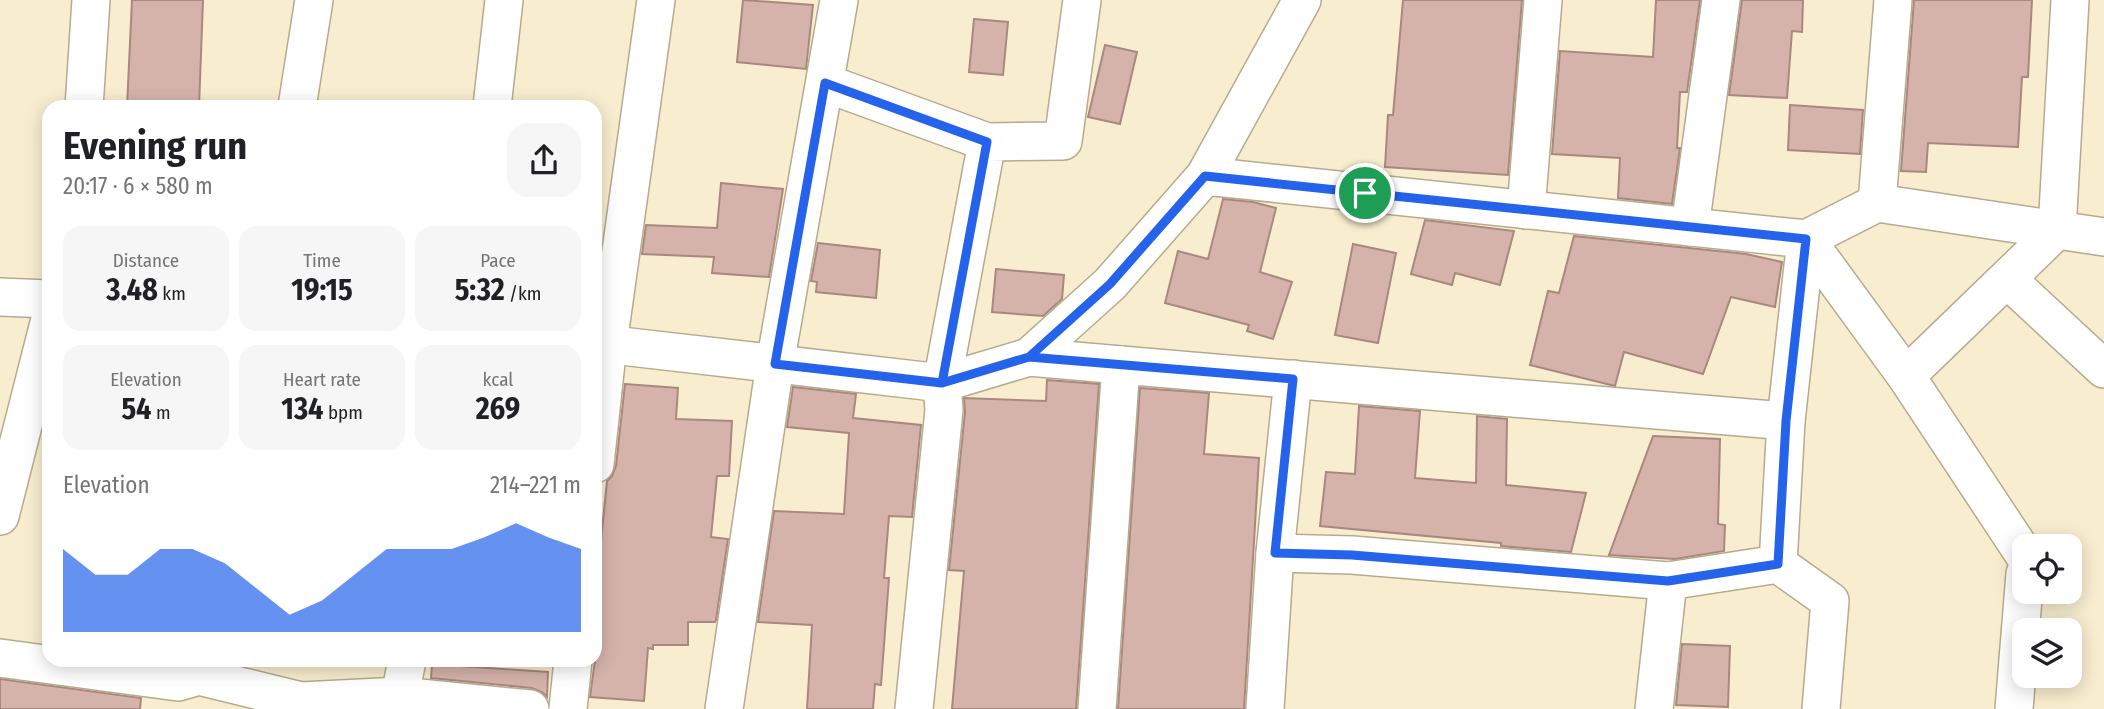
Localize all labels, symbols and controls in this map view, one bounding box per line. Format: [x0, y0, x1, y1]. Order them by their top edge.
text: Evening run [63, 123, 247, 169]
button: share [507, 123, 581, 197]
pin [1335, 163, 1395, 223]
text: 20:17 · 6 × 580 m [63, 172, 213, 200]
icon: arrive [1346, 174, 1384, 212]
text: Distance [113, 249, 179, 272]
text: Time [303, 249, 341, 272]
text: Pace [480, 249, 516, 272]
text: 3.48 [106, 272, 158, 308]
text: 19:15 [291, 272, 353, 308]
text: 5:32 [455, 272, 505, 308]
text: km [158, 282, 186, 305]
text: /km [505, 282, 541, 305]
text: Elevation [110, 368, 182, 391]
text: Heart rate [283, 368, 361, 391]
text: kcal [483, 368, 513, 391]
text: 54 [121, 391, 152, 427]
text: 134 [281, 391, 323, 427]
text: 269 [476, 391, 520, 427]
text: m [152, 401, 171, 424]
text: bpm [323, 401, 363, 424]
text: Elevation [63, 471, 150, 499]
text: 214–221 m [490, 471, 581, 499]
map controls [2012, 534, 2082, 688]
button: locate [2012, 534, 2082, 604]
button: layers [2012, 618, 2082, 688]

